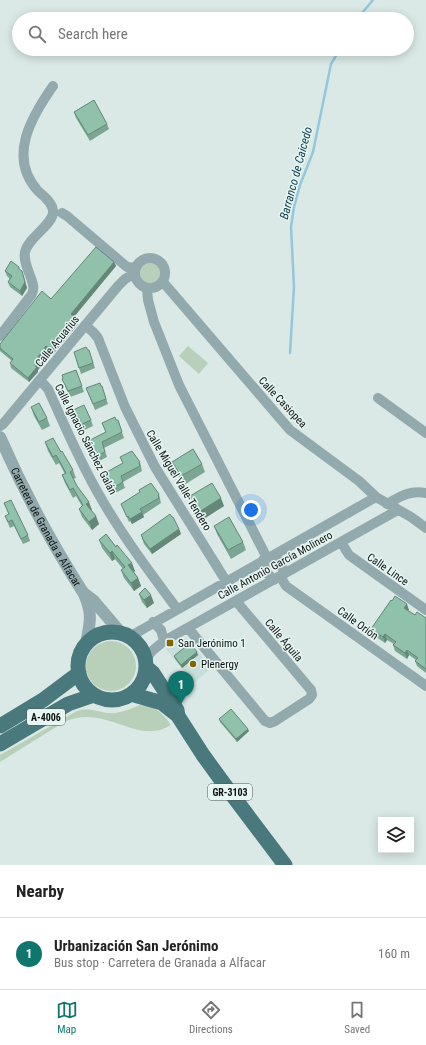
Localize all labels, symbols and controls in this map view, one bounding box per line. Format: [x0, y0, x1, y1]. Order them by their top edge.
search box [12, 12, 414, 56]
icon: search [26, 23, 48, 45]
text: Search here [58, 25, 128, 43]
water label: Barranco de Caicedo [277, 125, 315, 221]
street label: Calle Acuarius [33, 313, 82, 370]
street label: Calle Casiopea [256, 374, 309, 430]
street label: Calle Ignacio Sánchez Galán [52, 382, 119, 497]
street label: Calle Miguel Valle-Tendero [143, 428, 214, 533]
street label: Carretera de Granada a Alfacar [8, 465, 84, 590]
your location [241, 500, 261, 520]
street label: Calle Antonio García Molinero [216, 528, 335, 602]
street label: Calle Lince [365, 550, 411, 588]
street label: Calle Orión [335, 604, 381, 643]
street label: Calle Águila [262, 616, 305, 664]
place label: San Jerónimo 1 [178, 637, 246, 650]
marker: San Jerónimo 1 [165, 638, 175, 648]
place label: Plenergy [201, 658, 239, 671]
marker: Plenergy [188, 659, 198, 669]
pin: 1 [168, 671, 194, 704]
road number: A-4006 [27, 709, 65, 725]
road number: GR-3103 [208, 784, 252, 800]
map controls [378, 817, 414, 853]
button: layers [378, 817, 414, 853]
text: Nearby [16, 881, 64, 901]
text: Urbanización San Jerónimo [54, 937, 218, 955]
text: 1 [26, 946, 32, 961]
text: 160 m [378, 946, 410, 961]
text: Bus stop · Carretera de Granada a Alfacar [54, 955, 266, 970]
tab: Map [56, 999, 78, 1036]
tab: Directions [189, 999, 233, 1036]
tab: Saved [344, 999, 370, 1036]

